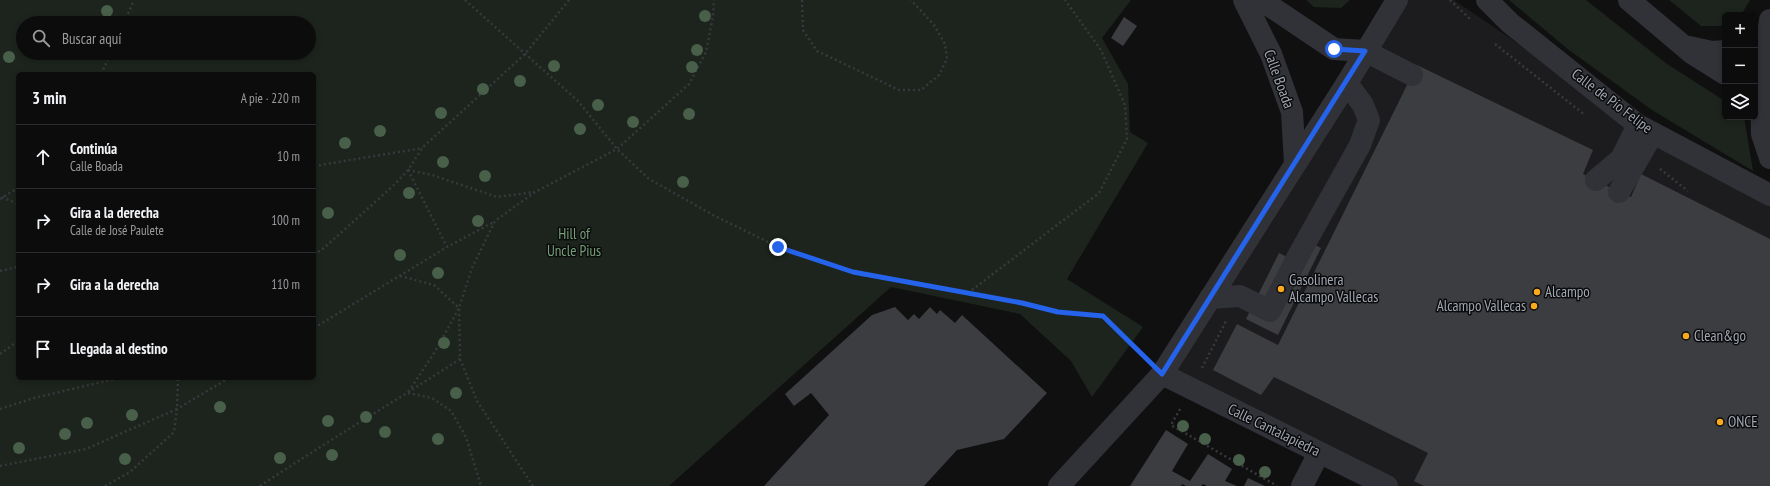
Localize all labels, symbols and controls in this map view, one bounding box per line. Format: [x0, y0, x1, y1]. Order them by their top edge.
map controls [1722, 12, 1758, 120]
button: + [1722, 12, 1758, 48]
search box [16, 16, 316, 60]
icon: search [30, 27, 52, 49]
text: Buscar aquí [62, 29, 122, 48]
route start [1325, 40, 1343, 58]
street label: Calle Boada [1260, 47, 1299, 111]
button: − [1722, 48, 1758, 84]
street label: Calle de Pío Felipe [1568, 64, 1657, 137]
button: layers [1722, 84, 1758, 120]
text: 3 min [32, 87, 66, 109]
text: A pie · 220 m [241, 90, 300, 107]
text: Continúa [70, 139, 117, 158]
icon: ahead [32, 146, 54, 168]
text: 10 m [277, 148, 300, 165]
text: Calle Boada [70, 158, 123, 175]
text: Gira a la derecha [70, 203, 159, 222]
icon: right [32, 210, 54, 232]
text: 100 m [271, 212, 300, 229]
text: Calle de José Paulete [70, 222, 164, 239]
park label: Hill of Uncle Pius [547, 224, 601, 260]
route end [769, 238, 787, 256]
place label: Gasolinera Alcampo Vallecas [1289, 270, 1378, 306]
icon: right [32, 274, 54, 296]
text: Gira a la derecha [70, 275, 159, 294]
text: 110 m [271, 276, 300, 293]
place label: Alcampo [1545, 282, 1590, 301]
marker: Gasolinera Alcampo Vallecas [1276, 284, 1286, 294]
marker: Alcampo [1532, 287, 1542, 297]
place label: Alcampo Vallecas [1437, 296, 1526, 315]
marker: Alcampo Vallecas [1529, 301, 1539, 311]
place label: Clean&go [1694, 326, 1746, 345]
marker: Clean&go [1681, 331, 1691, 341]
icon: arrive [32, 338, 54, 360]
text: Llegada al destino [70, 339, 168, 358]
street label: Calle Cantalapiedra [1225, 399, 1324, 460]
place label: ONCE [1728, 412, 1758, 431]
marker: ONCE [1715, 417, 1725, 427]

